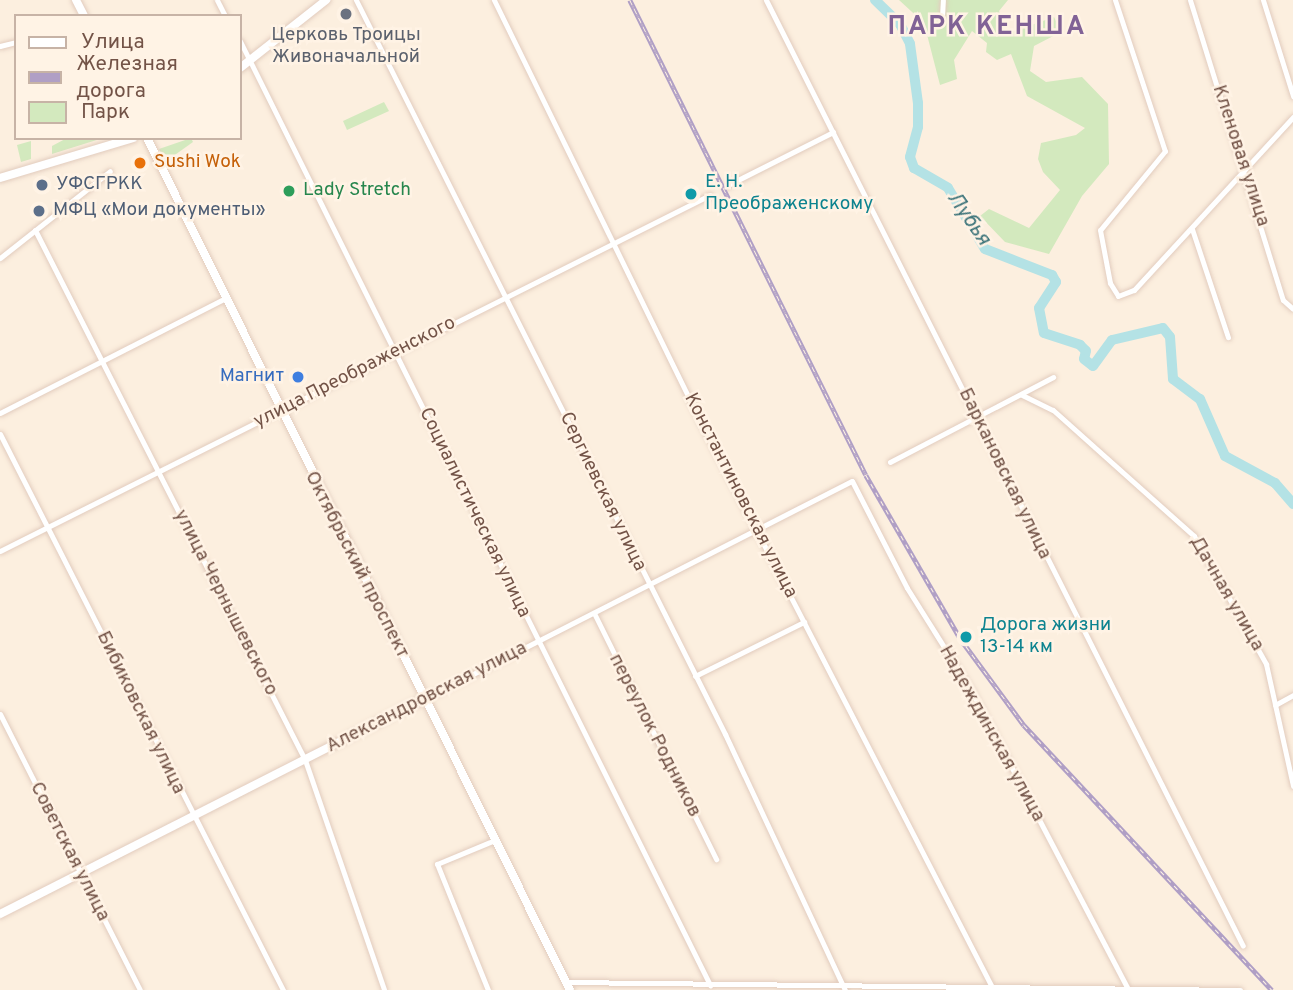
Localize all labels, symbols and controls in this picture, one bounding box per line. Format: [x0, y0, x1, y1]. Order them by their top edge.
marker: Церковь Троицы Живоначальной [338, 6, 354, 22]
district label: ПАРК КЕНША [889, 12, 1085, 44]
legend [14, 14, 242, 140]
place label: Церковь Троицы Живоначальной [271, 25, 421, 69]
text: Улица [81, 29, 145, 56]
text: Железная дорога [76, 51, 178, 105]
street label: Кленовая улица [1206, 82, 1274, 230]
text: Парк [81, 99, 130, 126]
place label: Sushi Wok [154, 152, 241, 174]
marker: Sushi Wok [132, 155, 148, 171]
place label: Е. Н. Преображенскому [705, 172, 873, 216]
place label: УФСГРКК [56, 174, 143, 196]
marker: УФСГРКК [34, 177, 50, 193]
place label: Lady Stretch [303, 180, 411, 202]
marker: Lady Stretch [281, 183, 297, 199]
marker: Е. Н. Преображенскому [683, 186, 699, 202]
water label: Лубья [941, 187, 995, 251]
place label: МФЦ «Мои документы» [53, 200, 266, 222]
marker: МФЦ «Мои документы» [31, 203, 47, 219]
street label: улица Преображенского [250, 312, 460, 434]
place label: Магнит [220, 366, 284, 388]
marker: Магнит [290, 369, 306, 385]
street label: Баркановская улица [953, 385, 1055, 563]
street label: Константиновская улица [678, 390, 802, 602]
street label: Социалистическая улица [413, 404, 535, 622]
street label: Сергиевская улица [554, 409, 650, 575]
street label: Октябрьский проспект [299, 468, 413, 662]
street label: улица Чернышевского [168, 506, 282, 700]
street label: Дачная улица [1184, 533, 1268, 655]
place label: Дорога жизни 13-14 км [980, 615, 1111, 659]
street label: Бибиковская улица [91, 628, 189, 798]
marker: Дорога жизни 13-14 км [958, 629, 974, 645]
street label: Александровская улица [323, 637, 531, 759]
street label: Надеждинская улица [933, 642, 1049, 826]
street label: переулок Родников [603, 651, 705, 821]
street label: Советская улица [24, 779, 114, 925]

